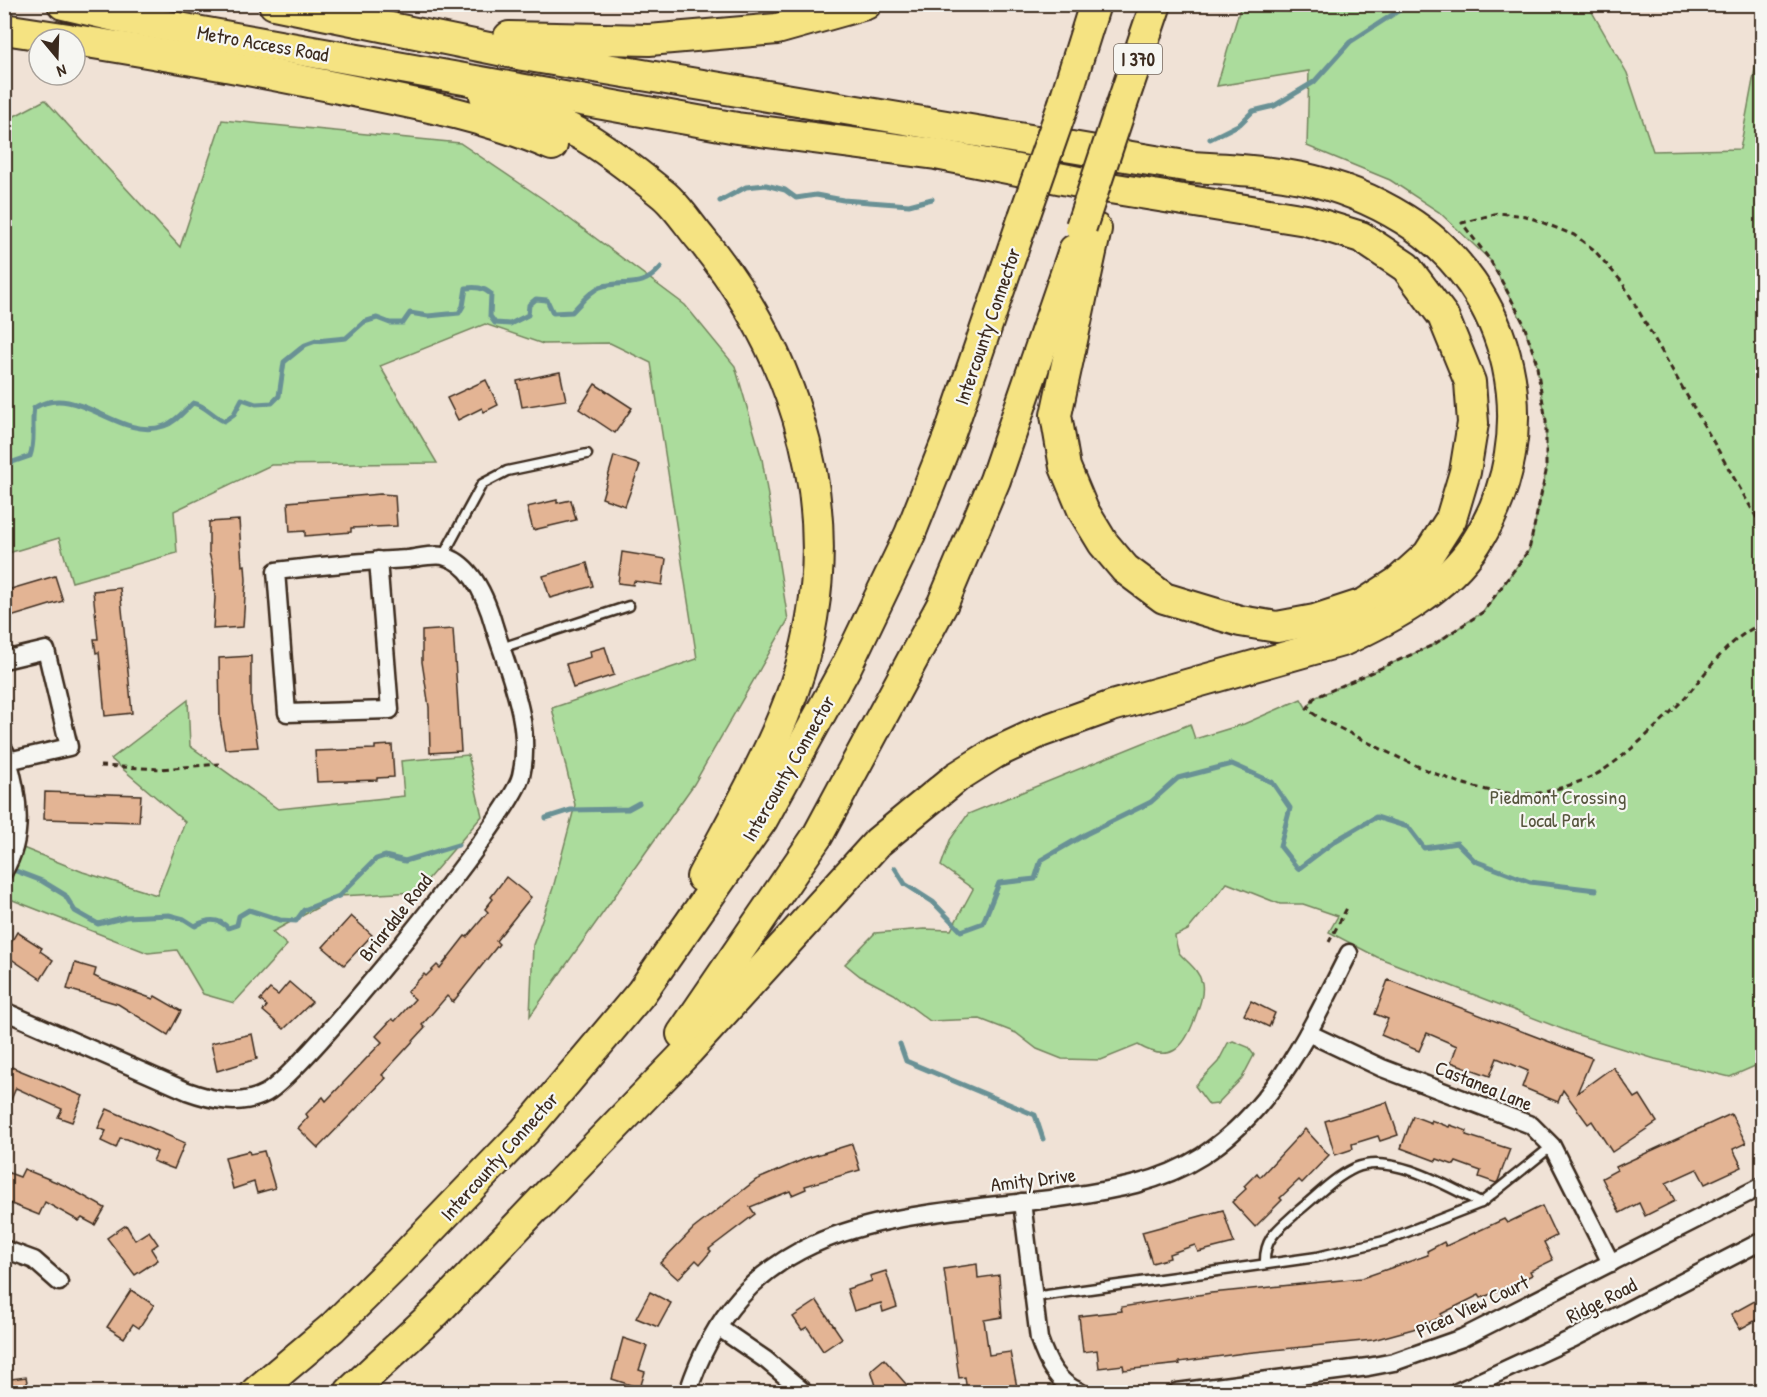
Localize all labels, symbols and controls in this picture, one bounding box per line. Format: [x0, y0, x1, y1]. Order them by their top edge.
street label: Metro Access Road [195, 18, 331, 68]
north arrow [27, 27, 87, 87]
road number: I 370 [1114, 44, 1162, 74]
text: N [54, 59, 69, 83]
street label: Intercounty Connector [947, 244, 1027, 408]
street label: Intercounty Connector [735, 690, 841, 846]
park label: Piedmont Crossing Local Park [1490, 783, 1626, 833]
street label: Briardale Road [352, 867, 438, 966]
street label: Castanea Lane [1431, 1053, 1537, 1117]
street label: Intercounty Connector [434, 1086, 564, 1226]
street label: Amity Drive [989, 1160, 1077, 1198]
street label: Picea View Court [1411, 1268, 1534, 1344]
street label: Ridge Road [1561, 1271, 1641, 1329]

